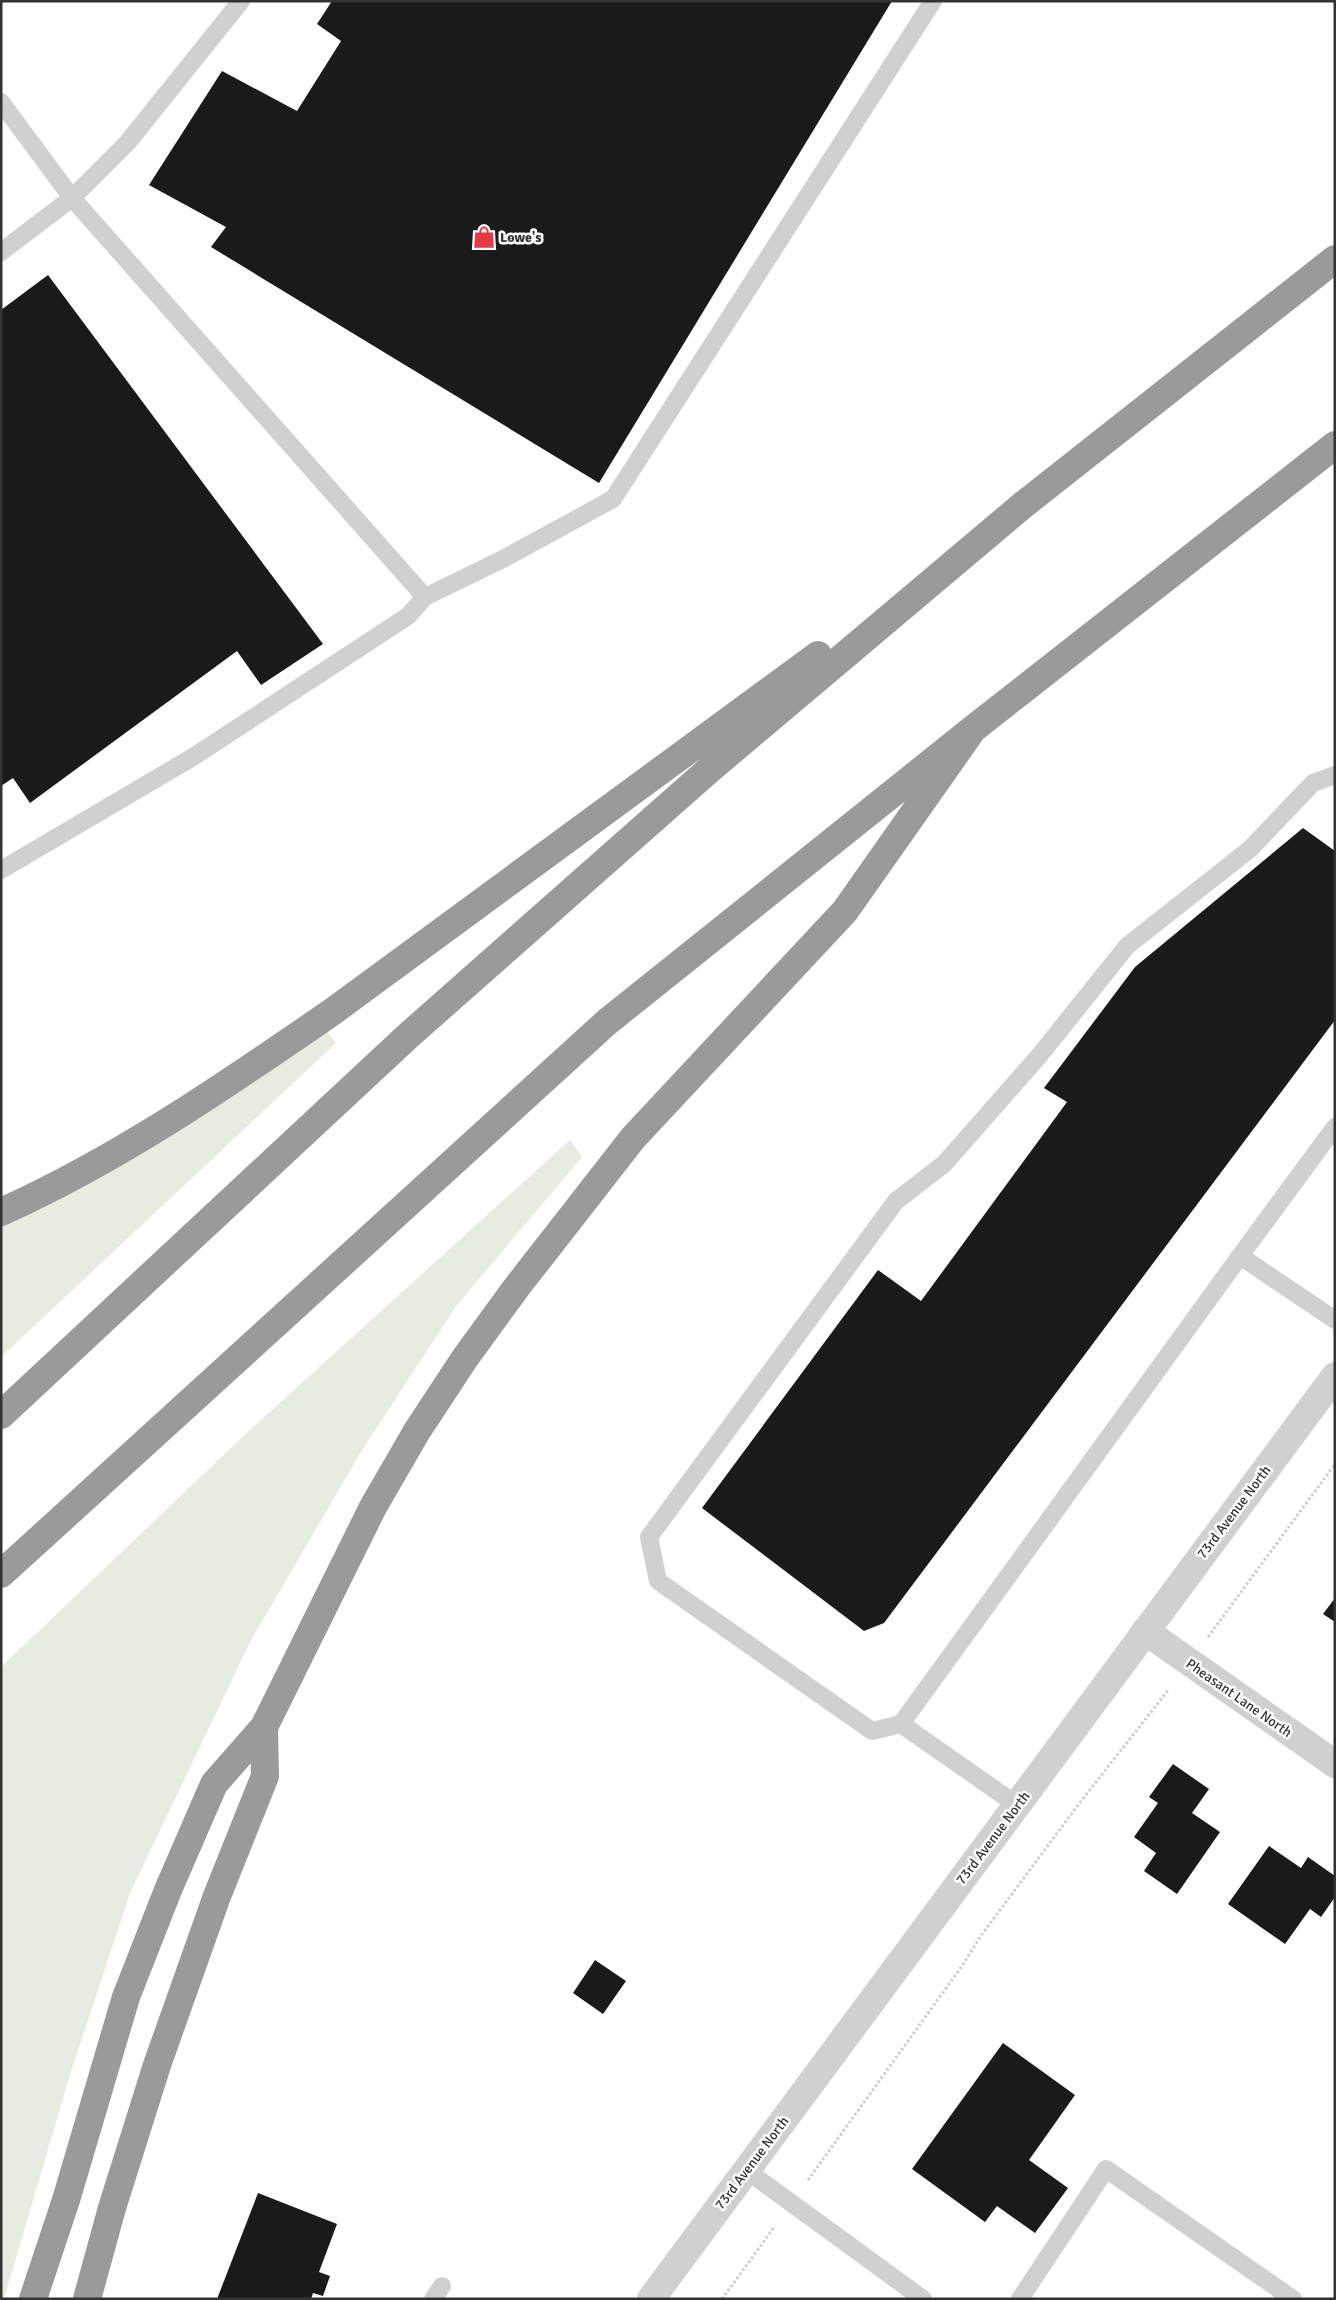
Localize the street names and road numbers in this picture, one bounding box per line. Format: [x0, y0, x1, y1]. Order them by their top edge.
street label: 73rd Avenue North [1193, 1462, 1275, 1562]
street label: Pheasant Lane North [1183, 1655, 1295, 1741]
street label: 73rd Avenue North [952, 1788, 1034, 1888]
street label: 73rd Avenue North [711, 2113, 793, 2213]

